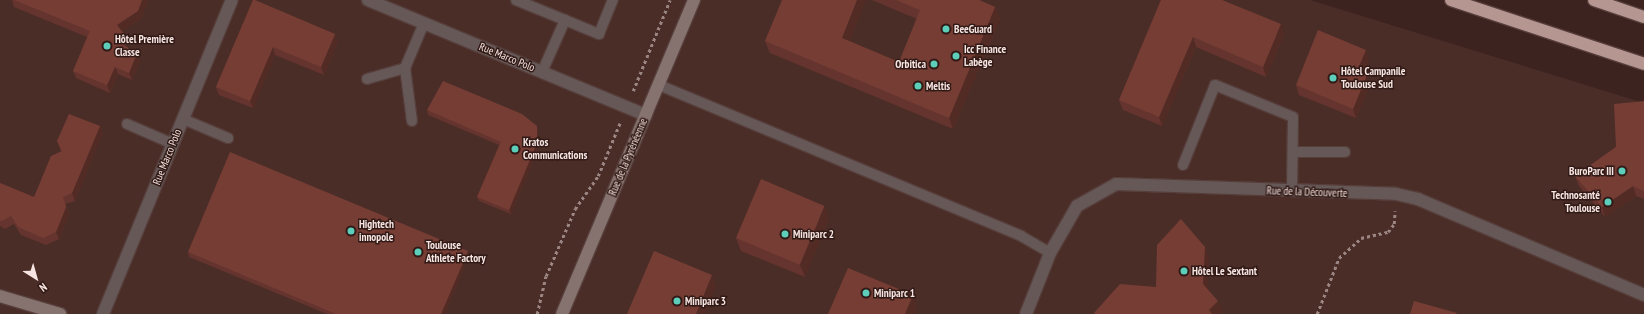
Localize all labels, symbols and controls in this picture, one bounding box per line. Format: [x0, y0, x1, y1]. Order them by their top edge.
place label: BeeGuard [954, 22, 992, 36]
marker: BeeGuard [941, 24, 951, 34]
place label: Hôtel Première Classe [115, 33, 174, 59]
street label: Rue Marco Polo [477, 40, 537, 74]
marker: Hôtel Première Classe [102, 41, 112, 51]
place label: Icc Finance Labège [964, 43, 1006, 69]
marker: Icc Finance Labège [951, 51, 961, 61]
place label: Orbitica [895, 57, 926, 71]
marker: Orbitica [929, 59, 939, 69]
place label: Hôtel Campanile Toulouse Sud [1341, 65, 1406, 91]
marker: Hôtel Campanile Toulouse Sud [1328, 73, 1338, 83]
place label: Meltis [926, 79, 950, 93]
marker: Meltis [913, 81, 923, 91]
street label: Rue de la Pyrénéenne [606, 116, 650, 198]
street label: Rue Marco Polo [150, 127, 184, 187]
place label: Kratos Communications [523, 136, 587, 162]
marker: Kratos Communications [510, 144, 520, 154]
place label: BuroParc III [1569, 164, 1614, 178]
marker: BuroParc III [1617, 166, 1627, 176]
street label: Rue de la Découverte [1266, 184, 1348, 200]
place label: Technosanté Toulouse [1551, 189, 1600, 215]
marker: Technosanté Toulouse [1603, 197, 1613, 207]
place label: Hightech innopole [359, 218, 394, 244]
marker: Hightech innopole [346, 226, 356, 236]
place label: Miniparc 2 [793, 227, 834, 241]
marker: Miniparc 2 [780, 229, 790, 239]
place label: Toulouse Athlete Factory [426, 239, 486, 265]
marker: Toulouse Athlete Factory [413, 247, 423, 257]
north arrow [16, 258, 56, 298]
place label: Hôtel Le Sextant [1192, 264, 1257, 278]
marker: Hôtel Le Sextant [1179, 266, 1189, 276]
text: N [37, 280, 50, 295]
place label: Miniparc 1 [874, 286, 915, 300]
marker: Miniparc 1 [861, 288, 871, 298]
place label: Miniparc 3 [685, 294, 726, 308]
marker: Miniparc 3 [672, 296, 682, 306]

